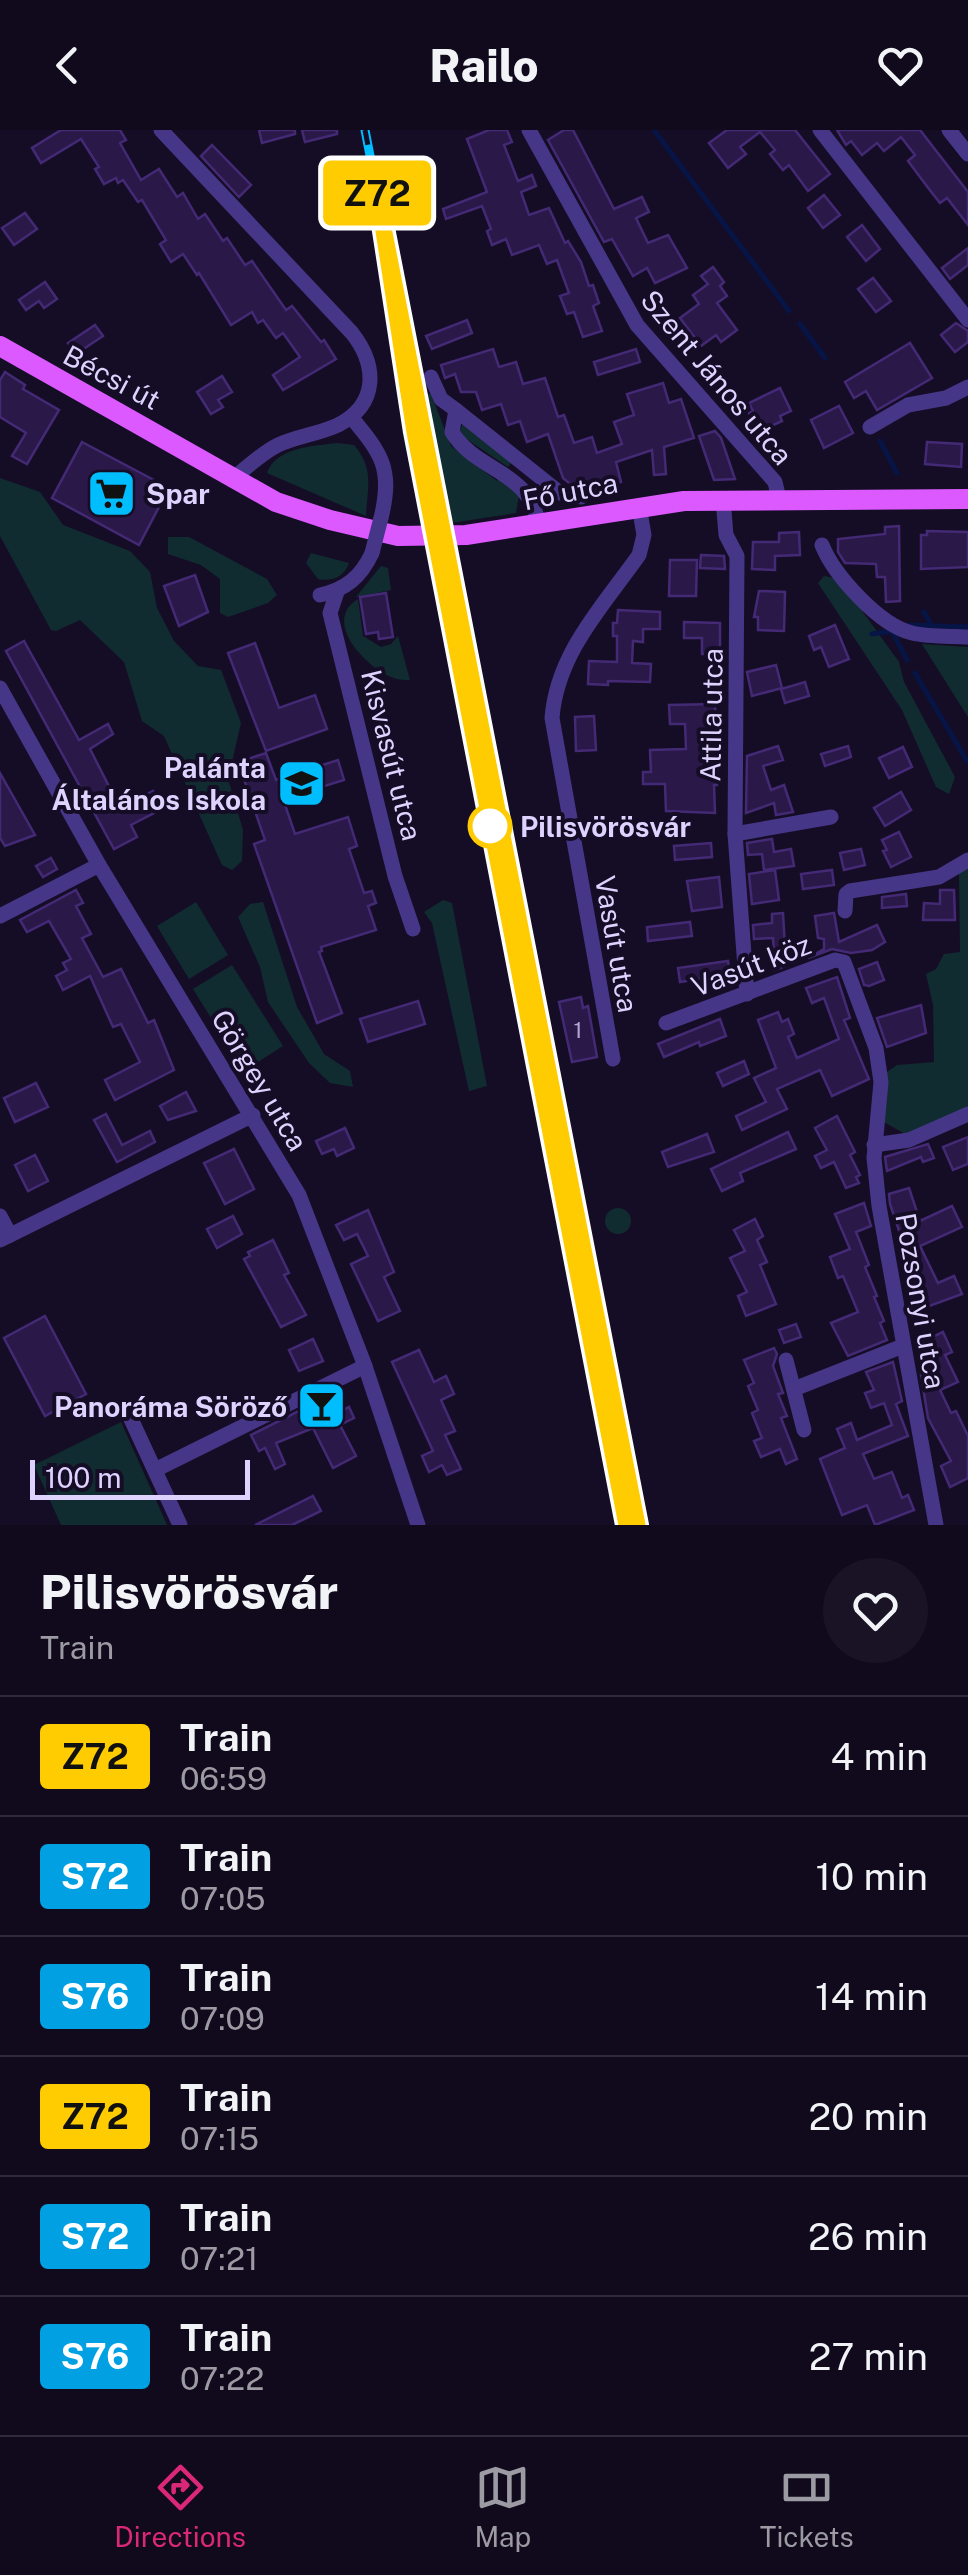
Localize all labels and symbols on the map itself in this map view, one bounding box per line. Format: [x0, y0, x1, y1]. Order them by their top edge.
line badge: Z72 [320, 160, 434, 226]
street label: Szent János utca [634, 283, 800, 471]
street label: Bécsi út [58, 338, 166, 416]
street label: Fő utca [520, 466, 620, 516]
supermarket icon: Spar [85, 467, 137, 519]
place label: Spar [146, 477, 210, 510]
street label: Attila utca [693, 648, 729, 782]
street label: Kisvasút utca [355, 666, 429, 844]
place label: Palánta Általános Iskola [52, 751, 266, 816]
school or university icon: Palánta Általános Iskola [275, 757, 327, 809]
marker: Pilisvörösvár [469, 805, 511, 847]
place label: Pilisvörösvár [520, 810, 691, 843]
street label: Vasút utca [589, 873, 645, 1015]
street label: Vasút köz [687, 927, 815, 1003]
street label: Görgey utca [205, 1004, 315, 1156]
house number: 1 [574, 1017, 582, 1043]
street label: Pozsonyi utca [889, 1210, 953, 1392]
bar icon: Panoráma Söröző [296, 1380, 348, 1432]
place label: Panoráma Söröző [54, 1390, 288, 1423]
scale bar [30, 1455, 250, 1500]

